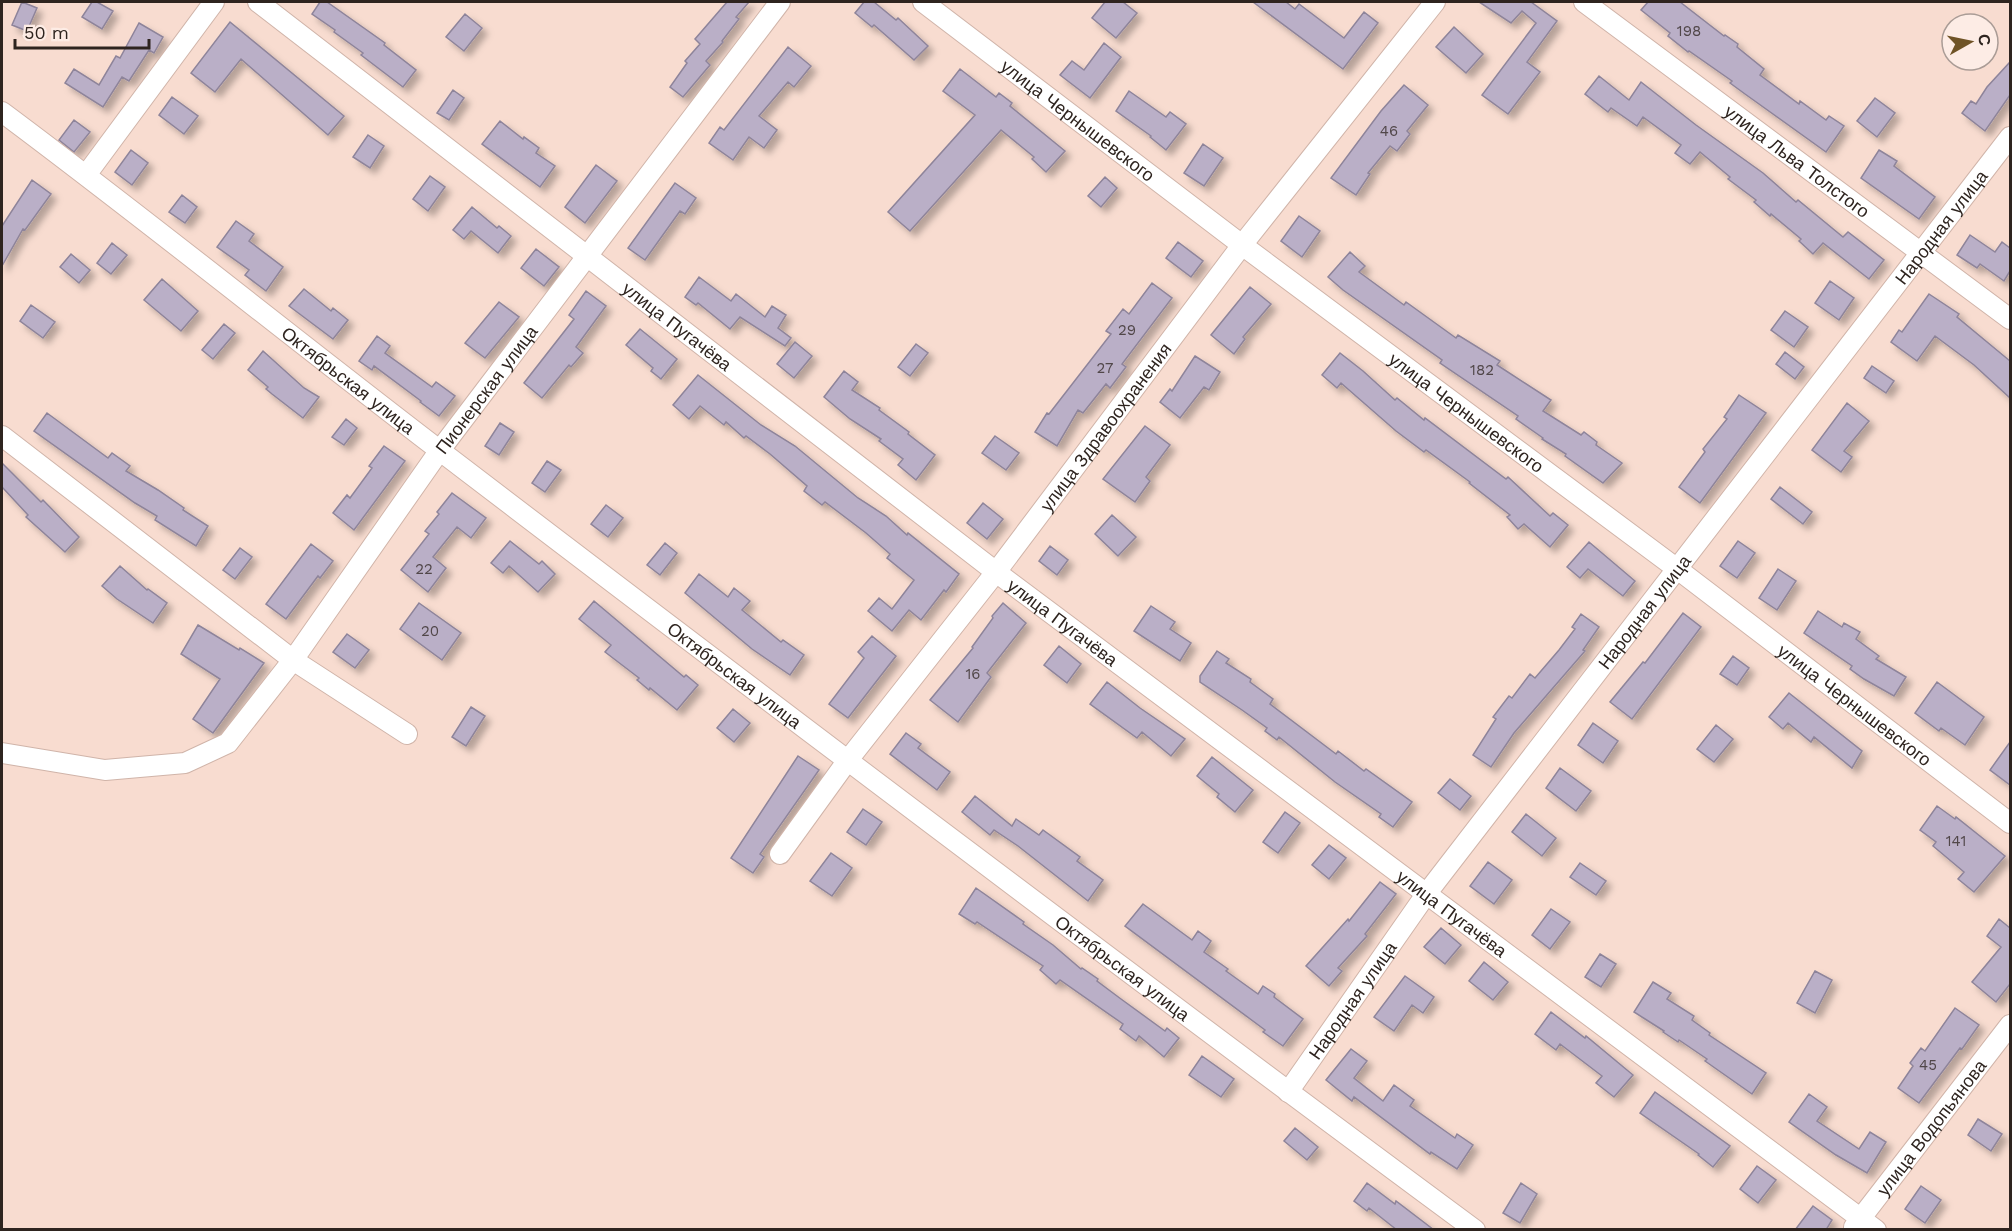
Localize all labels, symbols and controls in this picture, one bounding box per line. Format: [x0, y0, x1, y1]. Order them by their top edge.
scale bar [15, 12, 148, 50]
north arrow [1940, 12, 2000, 72]
text: 50 m [24, 22, 69, 43]
house number: 198 [1677, 22, 1701, 40]
text: С [1974, 33, 1995, 47]
street label: улица Чернышевского [997, 55, 1159, 185]
street label: улица Льва Толстого [1721, 100, 1874, 222]
house number: 46 [1380, 122, 1398, 140]
street label: Народная улица [1890, 165, 1992, 288]
street label: улица Пугачёва [619, 277, 737, 375]
street label: Пионерская улица [431, 320, 542, 458]
house number: 29 [1118, 321, 1136, 339]
street label: Октябрьская улица [278, 322, 420, 439]
street label: улица Здравоохранения [1035, 339, 1175, 515]
street label: улица Чернышевского [1385, 348, 1548, 477]
house number: 27 [1097, 359, 1113, 377]
house number: 182 [1470, 361, 1494, 379]
street label: Народная улица [1593, 550, 1695, 673]
house number: 22 [415, 560, 433, 578]
street label: улица Пугачёва [1004, 574, 1123, 671]
street label: Октябрьская улица [664, 617, 807, 733]
house number: 20 [421, 622, 439, 640]
street label: улица Чернышевского [1774, 639, 1936, 770]
house number: 16 [966, 665, 980, 683]
house number: 141 [1946, 832, 1966, 850]
street label: улица Пугачёва [1393, 865, 1512, 962]
street label: Октябрьская улица [1051, 910, 1195, 1025]
street label: Народная улица [1304, 937, 1401, 1063]
street label: улица Водопьянова [1872, 1054, 1991, 1199]
house number: 45 [1919, 1056, 1937, 1074]

